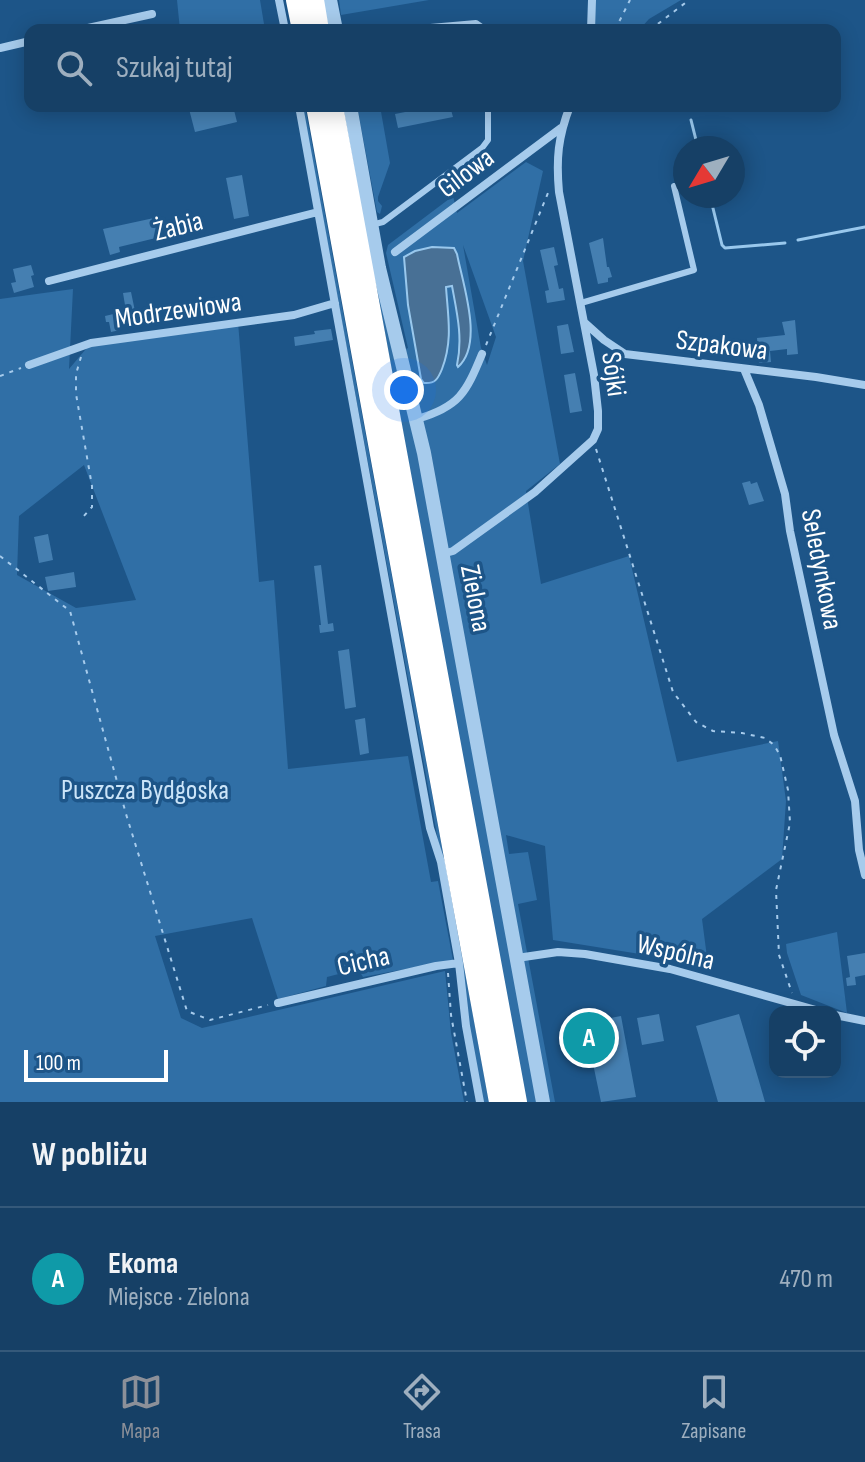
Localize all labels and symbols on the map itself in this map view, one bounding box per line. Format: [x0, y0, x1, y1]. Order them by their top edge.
north arrow [673, 136, 745, 208]
street label: Gilowa [431, 141, 501, 205]
street label: Żabia [150, 204, 206, 248]
street label: Modrzewiowa [113, 285, 244, 336]
street label: Szpakowa [674, 323, 770, 367]
street label: Sójki [594, 350, 633, 399]
your location [384, 370, 424, 410]
street label: Seledynkowa [794, 506, 849, 632]
street label: Zielona [453, 562, 498, 635]
park label: Puszcza Bydgoska [61, 774, 229, 807]
street label: Wspólna [633, 927, 718, 977]
street label: Cicha [334, 939, 393, 983]
pin: A [563, 1008, 615, 1068]
scale bar [24, 1046, 168, 1082]

